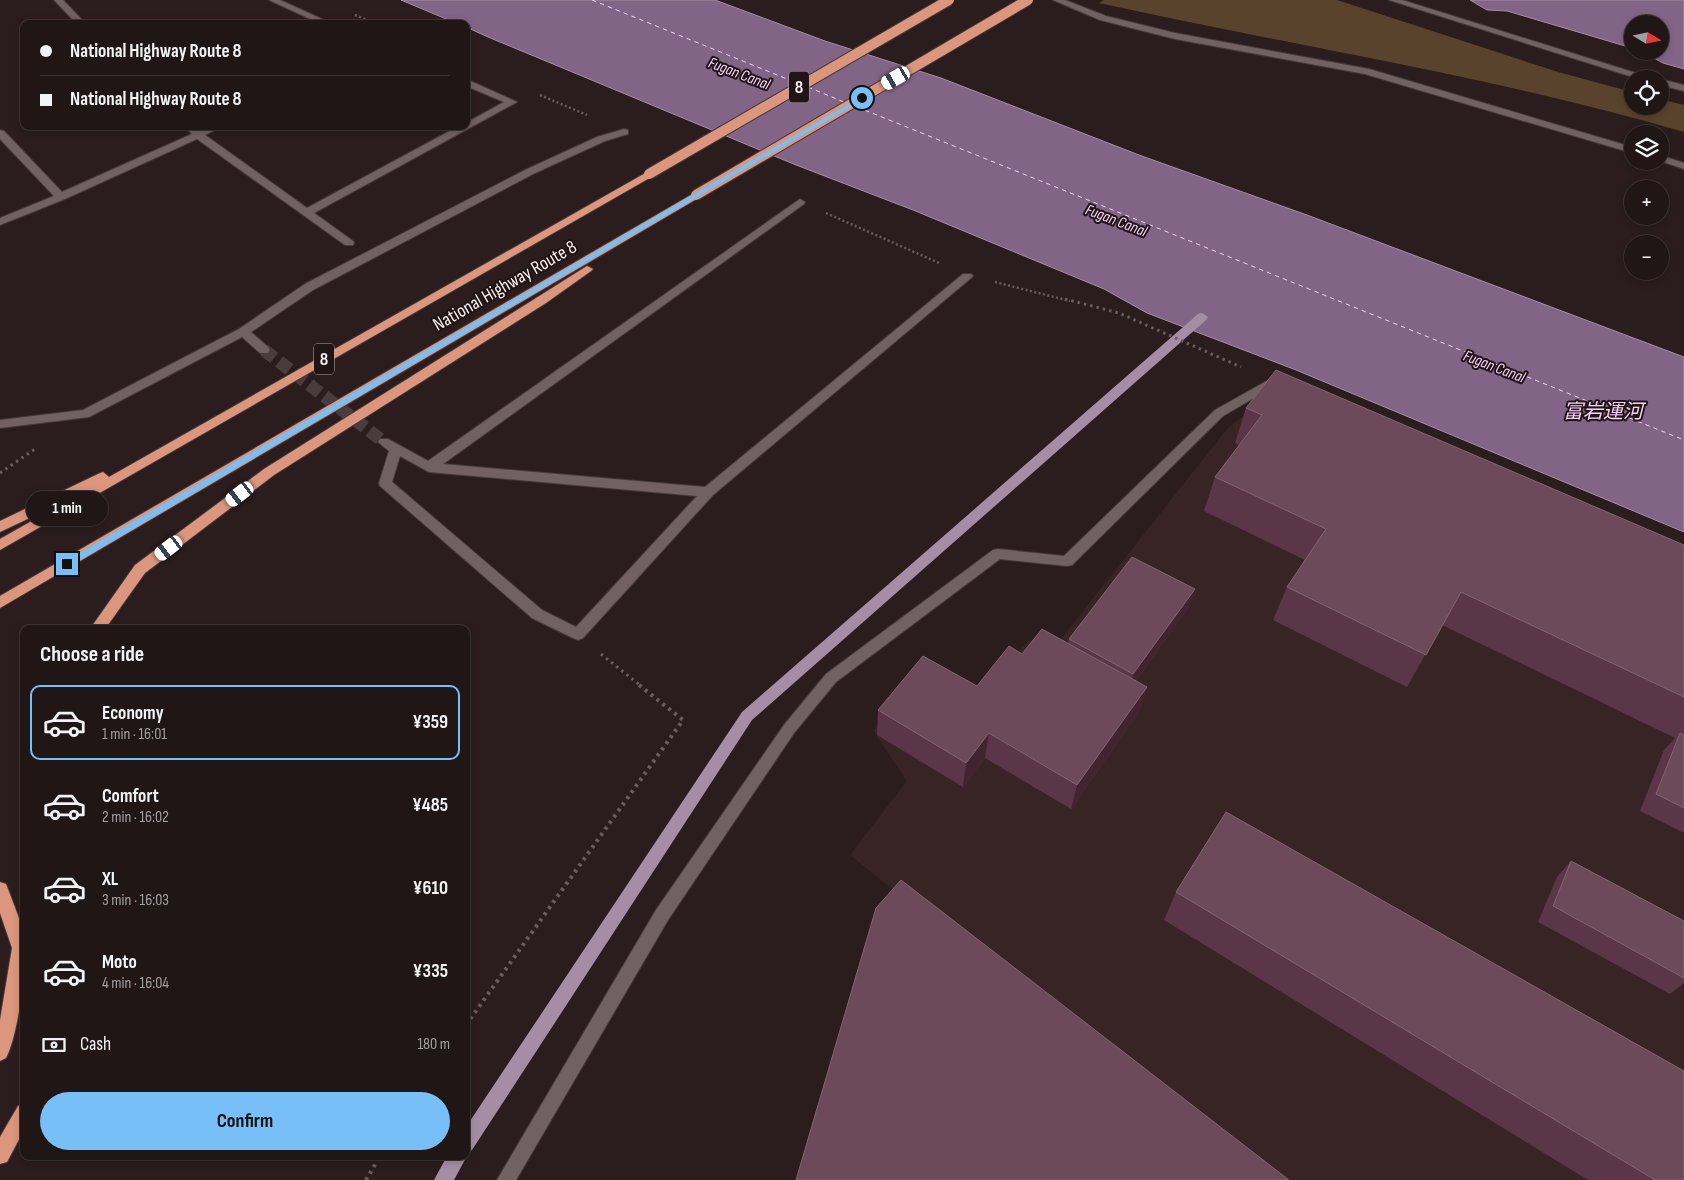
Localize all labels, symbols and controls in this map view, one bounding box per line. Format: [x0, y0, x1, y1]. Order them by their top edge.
north arrow [1624, 15, 1669, 60]
map controls [1624, 15, 1669, 280]
text: National Highway Route 8 [70, 40, 241, 63]
water label: Fugan Canal [705, 54, 774, 95]
car [879, 64, 912, 92]
button: locate [1624, 70, 1669, 115]
road number: 8 [789, 72, 809, 102]
route start [851, 87, 873, 109]
text: National Highway Route 8 [70, 88, 241, 111]
button: layers [1624, 125, 1669, 170]
button: + [1624, 180, 1669, 225]
water label: Fugan Canal [1082, 201, 1151, 242]
button: − [1624, 235, 1669, 280]
street label: National Highway Route 8 [429, 236, 581, 336]
road number: 8 [314, 344, 334, 374]
water label: Fugan Canal [1460, 347, 1529, 388]
water label: 富岩運河 [1563, 400, 1647, 424]
car [223, 479, 256, 509]
callout: 1 min [26, 492, 108, 526]
text: 1 min [52, 499, 82, 518]
car [152, 533, 185, 563]
route end [56, 553, 78, 575]
text: Choose a ride [40, 641, 144, 668]
icon: car [42, 700, 87, 745]
text: Economy [102, 702, 164, 725]
text: ¥359 [412, 711, 448, 734]
text: 1 min · 16:01 [102, 725, 167, 744]
icon: car [42, 783, 87, 828]
text: Comfort [102, 785, 159, 808]
text: ¥485 [412, 794, 448, 817]
text: 2 min · 16:02 [102, 808, 169, 827]
icon: car [42, 866, 87, 911]
text: XL [102, 868, 118, 891]
text: ¥610 [413, 877, 448, 900]
text: 3 min · 16:03 [102, 891, 169, 910]
icon: car [42, 949, 87, 994]
text: Moto [102, 951, 137, 974]
text: ¥335 [413, 960, 448, 983]
text: 4 min · 16:04 [102, 974, 169, 993]
icon: cash [40, 1031, 68, 1059]
text: Cash [80, 1033, 111, 1056]
text: 180 m [417, 1035, 450, 1054]
button: Confirm [40, 1092, 450, 1150]

